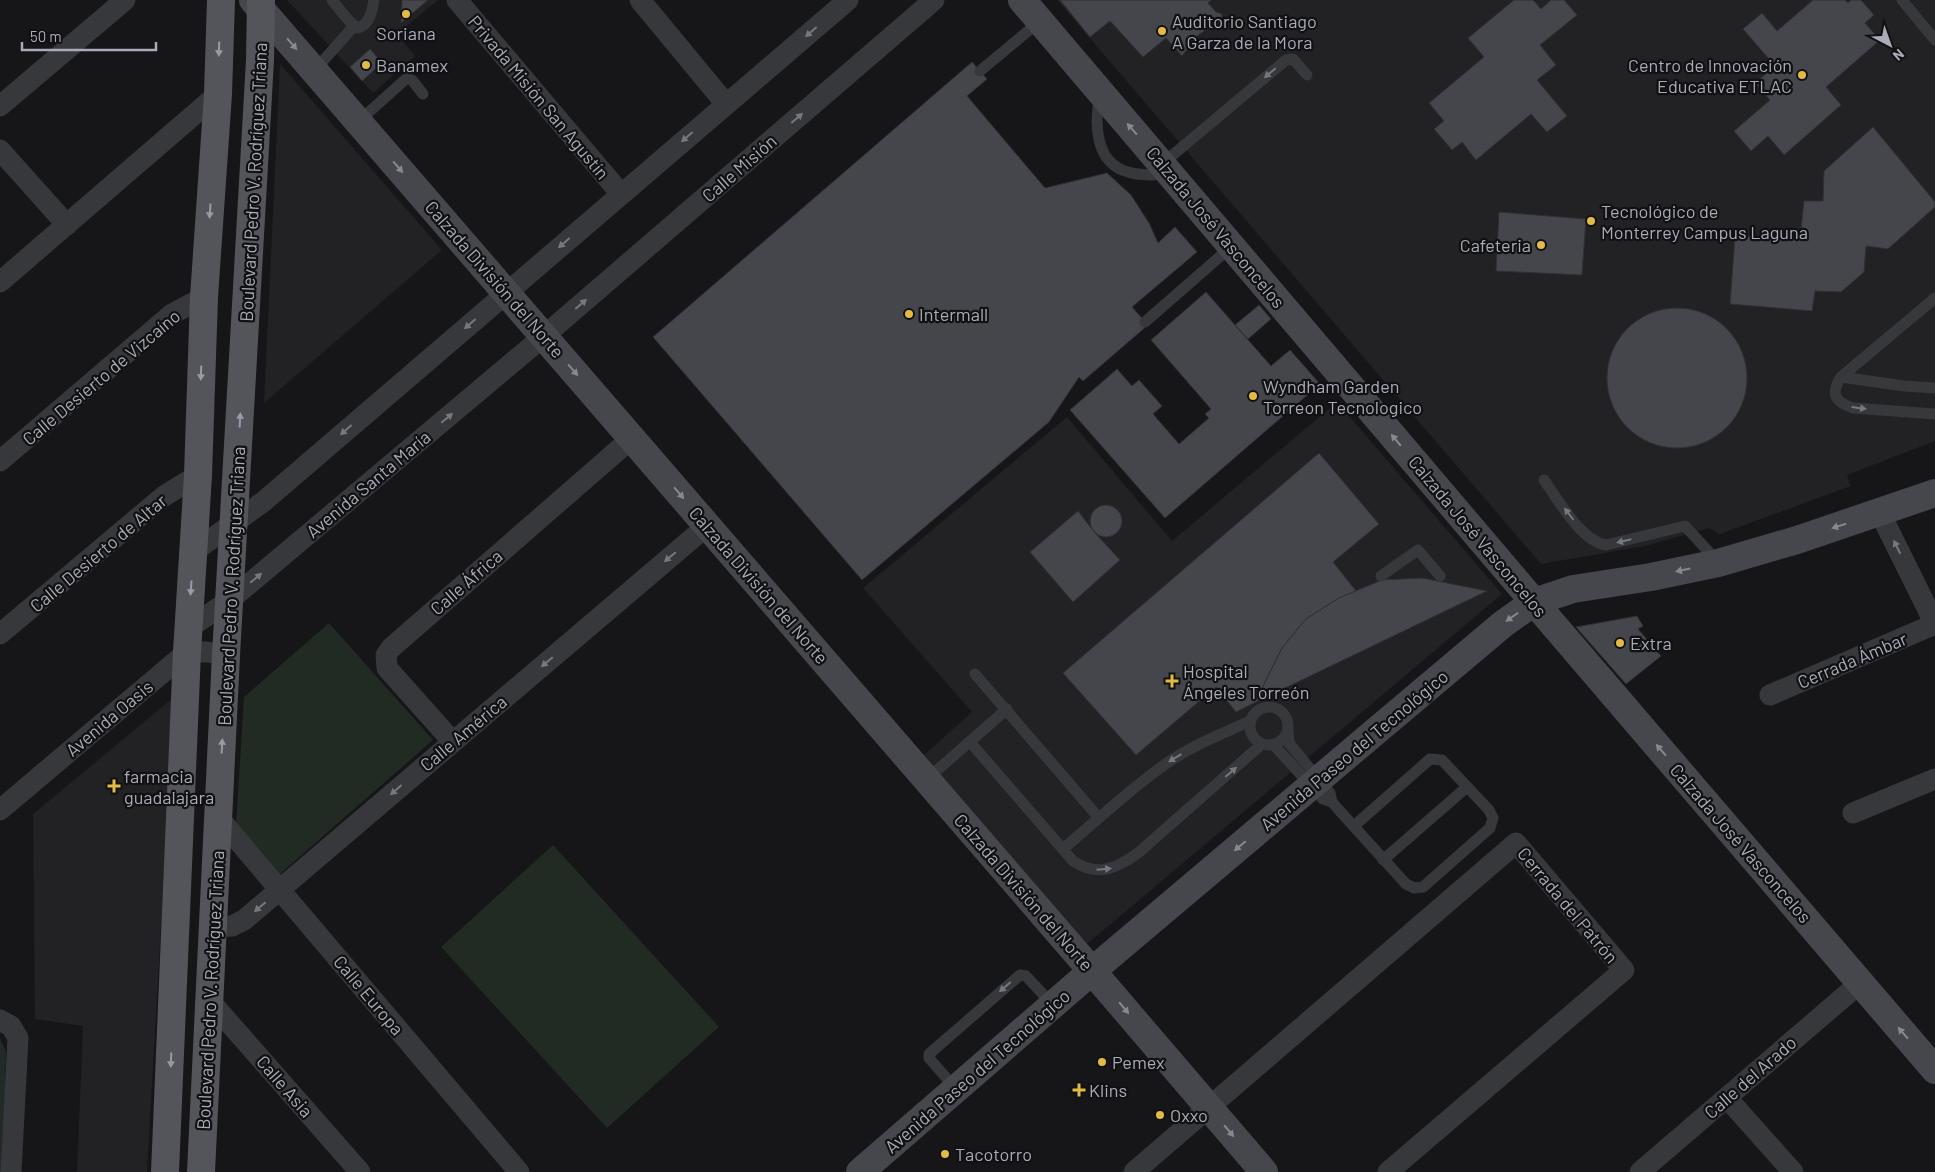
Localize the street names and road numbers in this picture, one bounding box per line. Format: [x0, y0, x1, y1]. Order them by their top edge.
street label: Privada Misión San Agustín [464, 11, 614, 183]
street label: Boulevard Pedro V. Rodríguez Triana [235, 42, 271, 322]
street label: Calle Misión [697, 130, 781, 206]
street label: Calzada José Vasconcelos [1142, 142, 1290, 312]
street label: Calzada División del Norte [421, 196, 569, 362]
street label: Calle Desierto de Vizcaíno [18, 305, 184, 449]
street label: Avenida Santa María [301, 426, 435, 542]
street label: Boulevard Pedro V. Rodríguez Triana [213, 446, 249, 726]
street label: Calzada José Vasconcelos [1404, 451, 1552, 621]
street label: Calle Desierto de Altar [25, 489, 171, 617]
street label: Calzada División del Norte [685, 502, 833, 668]
street label: Calle África [425, 545, 507, 619]
street label: Cerrada Ámbar [1794, 627, 1910, 693]
street label: Avenida Paseo del Tecnológico [1256, 665, 1452, 835]
street label: Avenida Oasis [61, 675, 157, 761]
street label: Calle América [415, 690, 511, 776]
street label: Calzada José Vasconcelos [1666, 759, 1816, 927]
street label: Calzada División del Norte [950, 809, 1098, 975]
street label: Cerrada del Patrón [1513, 843, 1623, 967]
street label: Boulevard Pedro V. Rodríguez Triana [192, 850, 228, 1130]
street label: Calle Europa [329, 951, 409, 1039]
street label: Avenida Paseo del Tecnológico [880, 985, 1074, 1157]
street label: Calle del Arado [1699, 1031, 1801, 1123]
street label: Calle Asia [252, 1051, 318, 1121]

